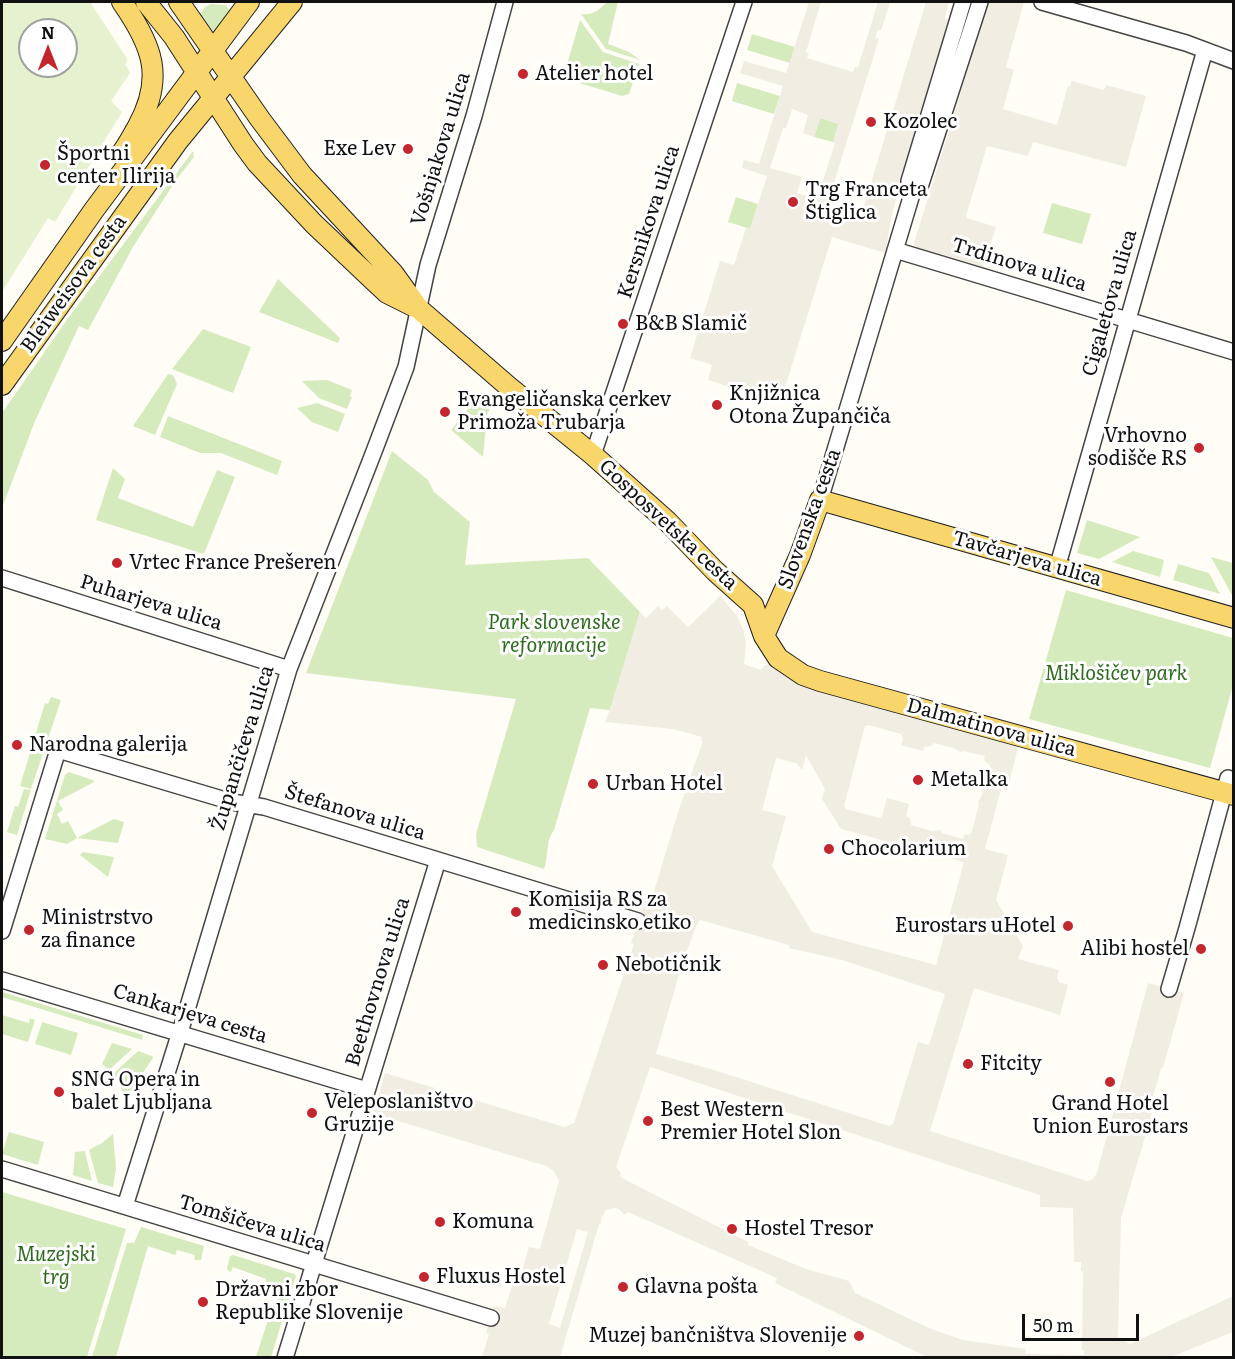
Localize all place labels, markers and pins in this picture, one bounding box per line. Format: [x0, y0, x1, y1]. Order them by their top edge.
place label: Atelier hotel [535, 62, 653, 86]
marker: Atelier hotel [516, 67, 530, 81]
place label: Kozolec [883, 110, 957, 134]
marker: Kozolec [864, 115, 878, 129]
place label: Exe Lev [323, 137, 396, 161]
place label: Športni center Ilirija [57, 142, 176, 189]
marker: Exe Lev [401, 142, 415, 156]
marker: Športni center Ilirija [38, 158, 52, 172]
place label: Trg Franceta Štiglica [805, 178, 928, 225]
marker: Trg Franceta Štiglica [786, 195, 800, 209]
place label: B&B Slamič [635, 312, 747, 336]
marker: B&B Slamič [616, 317, 630, 331]
place label: Knjižnica Otona Župančiča [729, 382, 891, 429]
place label: Evangeličanska cerkev Primoža Trubarja [457, 388, 671, 435]
marker: Knjižnica Otona Župančiča [710, 398, 724, 412]
marker: Evangeličanska cerkev Primoža Trubarja [438, 405, 452, 419]
place label: Vrhovno sodišče RS [1088, 424, 1187, 471]
marker: Vrhovno sodišče RS [1192, 441, 1206, 455]
place label: Vrtec France Prešeren [129, 551, 337, 575]
marker: Vrtec France Prešeren [110, 556, 124, 570]
place label: Narodna galerija [29, 733, 188, 757]
marker: Narodna galerija [10, 738, 24, 752]
place label: Metalka [930, 768, 1008, 792]
place label: Urban Hotel [605, 772, 723, 796]
marker: Metalka [911, 773, 925, 787]
marker: Urban Hotel [586, 777, 600, 791]
place label: Chocolarium [841, 837, 966, 861]
marker: Chocolarium [822, 842, 836, 856]
place label: Komisija RS za medicinsko etiko [528, 888, 691, 935]
marker: Komisija RS za medicinsko etiko [509, 905, 523, 919]
place label: Ministrstvo za finance [41, 906, 153, 953]
place label: Eurostars uHotel [895, 914, 1056, 938]
marker: Eurostars uHotel [1061, 919, 1075, 933]
marker: Ministrstvo za finance [22, 923, 36, 937]
place label: Alibi hostel [1080, 937, 1189, 961]
marker: Alibi hostel [1194, 942, 1208, 956]
place label: Nebotičnik [615, 953, 721, 977]
marker: Nebotičnik [596, 958, 610, 972]
place label: Fitcity [980, 1052, 1042, 1076]
marker: Fitcity [961, 1057, 975, 1071]
place label: SNG Opera in balet Ljubljana [71, 1068, 212, 1115]
marker: Grand Hotel Union Eurostars [1103, 1075, 1117, 1089]
marker: SNG Opera in balet Ljubljana [52, 1085, 66, 1099]
place label: Veleposlaništvo Gruzije [324, 1090, 473, 1137]
place label: Grand Hotel Union Eurostars [1032, 1092, 1188, 1139]
place label: Best Western Premier Hotel Slon [660, 1098, 841, 1145]
marker: Veleposlaništvo Gruzije [305, 1106, 319, 1120]
marker: Best Western Premier Hotel Slon [641, 1114, 655, 1128]
place label: Komuna [452, 1210, 534, 1234]
marker: Komuna [433, 1215, 447, 1229]
place label: Hostel Tresor [744, 1217, 873, 1241]
marker: Hostel Tresor [725, 1222, 739, 1236]
place label: Fluxus Hostel [436, 1265, 566, 1289]
marker: Fluxus Hostel [417, 1270, 431, 1284]
place label: Glavna pošta [635, 1275, 758, 1299]
place label: Državni zbor Republike Slovenije [215, 1278, 403, 1325]
marker: Glavna pošta [616, 1280, 630, 1294]
marker: Državni zbor Republike Slovenije [196, 1295, 210, 1309]
place label: Muzej bančništva Slovenije [588, 1324, 847, 1348]
marker: Muzej bančništva Slovenije [852, 1329, 866, 1343]

